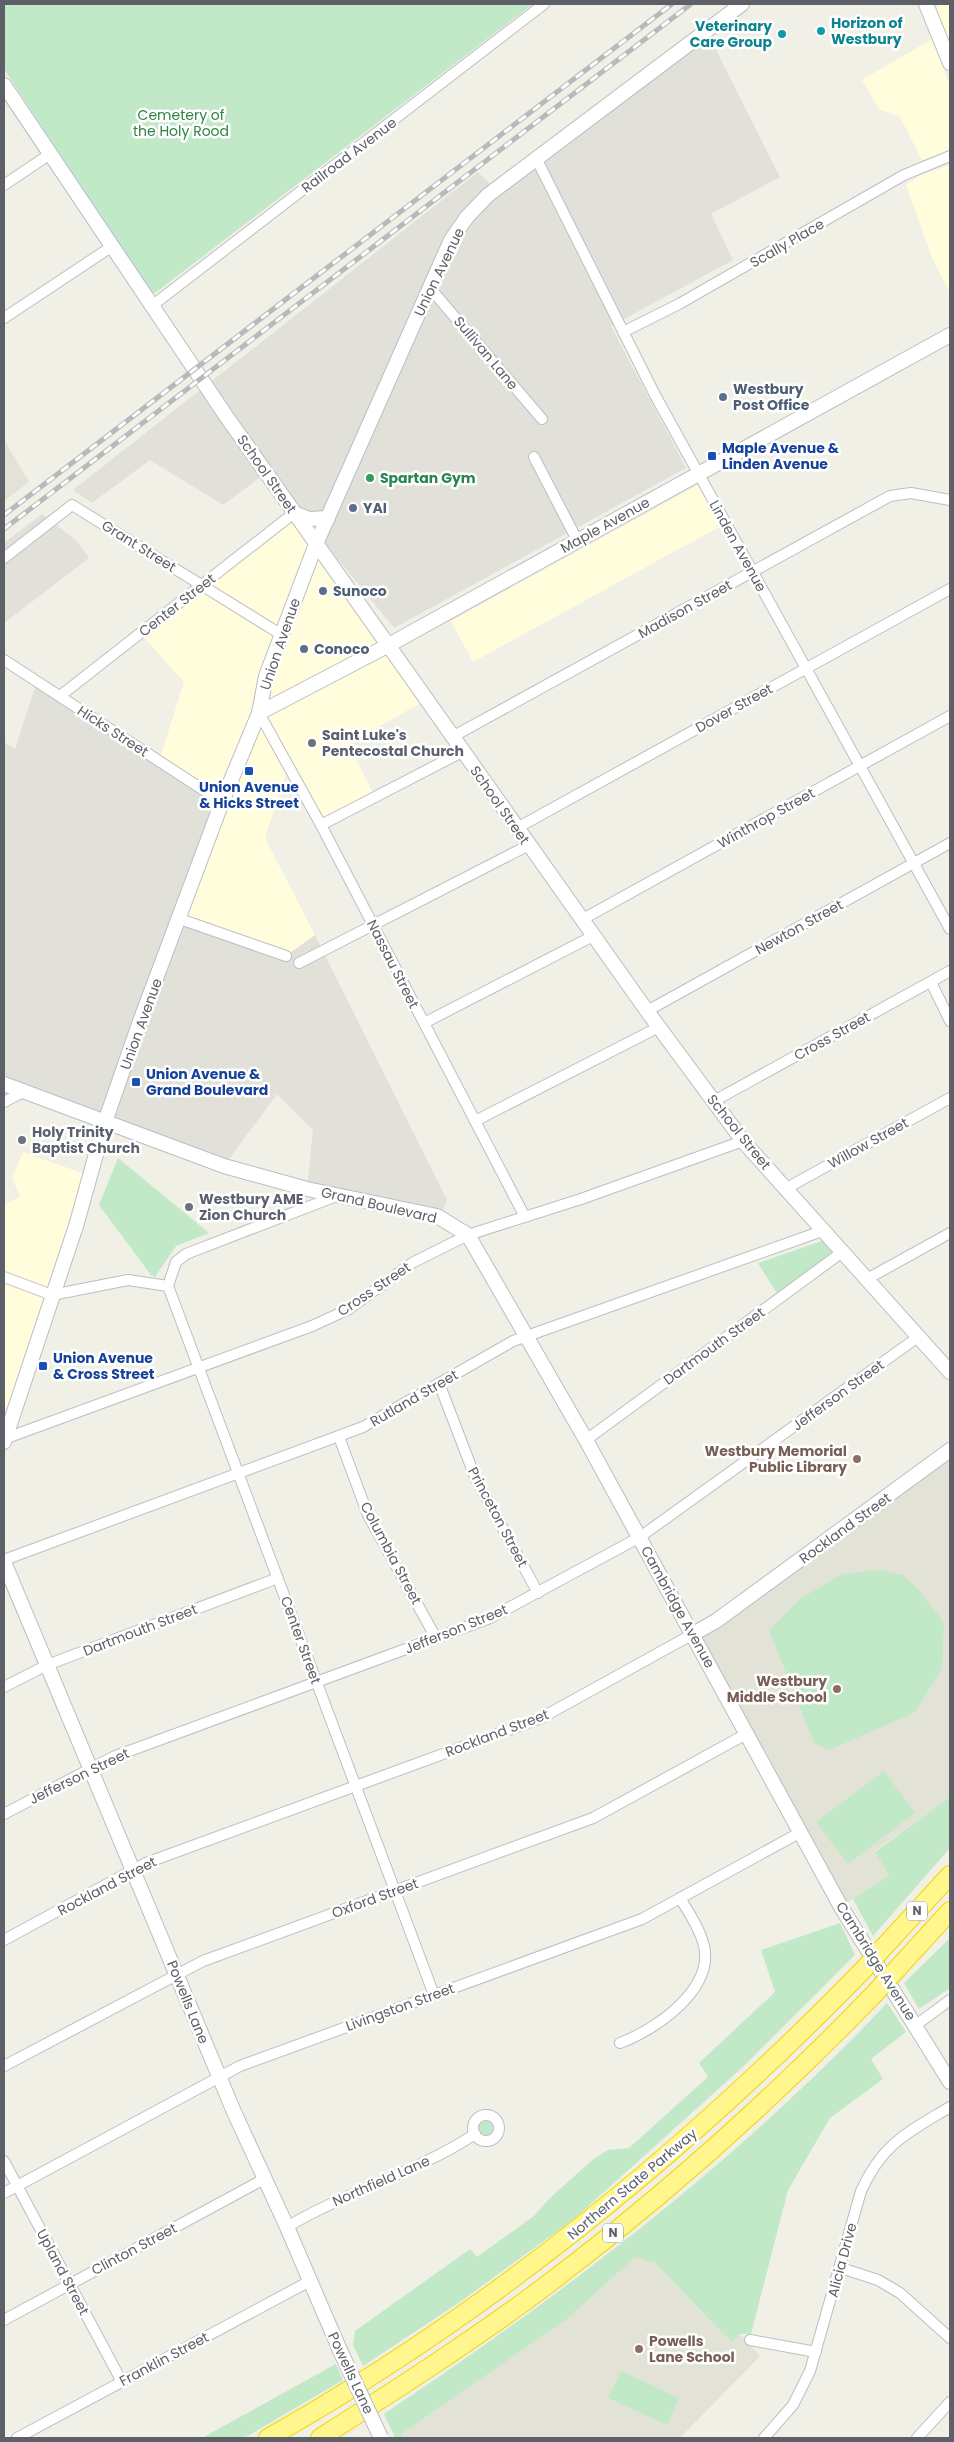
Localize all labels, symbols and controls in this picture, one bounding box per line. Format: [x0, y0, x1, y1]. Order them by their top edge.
place label: Horizon of Westbury [831, 13, 903, 49]
place label: Veterinary Care Group [690, 16, 772, 52]
marker: Horizon of Westbury [815, 25, 827, 37]
marker: Veterinary Care Group [776, 28, 788, 40]
park label: Cemetery of the Holy Rood [133, 105, 229, 141]
street label: Railroad Avenue [297, 112, 401, 197]
street label: Scally Place [746, 213, 828, 272]
street label: Union Avenue [409, 224, 469, 320]
street label: Sullivan Lane [449, 312, 523, 394]
place label: Westbury Post Office [733, 379, 810, 415]
marker: Westbury Post Office [717, 391, 729, 403]
street label: School Street [232, 431, 302, 517]
place label: Maple Avenue & Linden Avenue [722, 438, 840, 474]
marker: Maple Avenue & Linden Avenue [706, 450, 718, 462]
place label: Spartan Gym [380, 468, 476, 488]
marker: Spartan Gym [364, 472, 376, 484]
street label: Maple Avenue [557, 492, 654, 558]
street label: Linden Avenue [705, 497, 772, 596]
place label: YAI [363, 498, 387, 518]
marker: YAI [347, 502, 359, 514]
street label: Grant Street [98, 515, 180, 577]
street label: Center Street [135, 569, 219, 641]
street label: Madison Street [635, 575, 735, 643]
place label: Sunoco [333, 581, 387, 601]
marker: Sunoco [317, 585, 329, 597]
street label: Union Avenue [255, 595, 305, 693]
place label: Conoco [314, 639, 369, 659]
marker: Conoco [298, 643, 310, 655]
street label: Dover Street [692, 679, 776, 737]
street label: Hicks Street [74, 701, 152, 761]
place label: Saint Luke's Pentecostal Church [322, 725, 464, 761]
marker: Saint Luke's Pentecostal Church [306, 737, 318, 749]
street label: School Street [465, 762, 535, 848]
marker: Union Avenue & Hicks Street [243, 765, 255, 777]
place label: Union Avenue & Hicks Street [199, 777, 299, 813]
street label: Winthrop Street [714, 783, 818, 853]
street label: Newton Street [751, 895, 847, 959]
street label: Nassau Street [362, 916, 424, 1012]
street label: Union Avenue [115, 975, 167, 1073]
street label: Cross Street [790, 1007, 874, 1065]
place label: Union Avenue & Grand Boulevard [146, 1064, 268, 1100]
marker: Union Avenue & Grand Boulevard [130, 1076, 142, 1088]
street label: School Street [702, 1090, 776, 1174]
street label: Willow Street [824, 1113, 912, 1173]
place label: Holy Trinity Baptist Church [32, 1122, 140, 1158]
marker: Holy Trinity Baptist Church [16, 1134, 28, 1146]
street label: Grand Boulevard [319, 1182, 439, 1228]
place label: Westbury AME Zion Church [199, 1189, 303, 1225]
marker: Westbury AME Zion Church [183, 1201, 195, 1213]
street label: Cross Street [333, 1257, 415, 1321]
street label: Dartmouth Street [659, 1302, 769, 1390]
place label: Union Avenue & Cross Street [53, 1348, 155, 1384]
street label: Jefferson Street [788, 1355, 888, 1435]
marker: Union Avenue & Cross Street [37, 1360, 49, 1372]
street label: Rutland Street [366, 1365, 462, 1431]
place label: Westbury Memorial Public Library [704, 1441, 847, 1477]
marker: Westbury Memorial Public Library [851, 1453, 863, 1465]
street label: Princeton Street [463, 1463, 533, 1571]
street label: Rockland Street [795, 1488, 895, 1568]
street label: Columbia Street [355, 1498, 427, 1608]
street label: Cambridge Avenue [636, 1542, 720, 1672]
street label: Center Street [276, 1593, 326, 1687]
street label: Dartmouth Street [80, 1599, 200, 1661]
street label: Jefferson Street [402, 1599, 510, 1659]
place label: Westbury Middle School [727, 1671, 827, 1707]
marker: Westbury Middle School [831, 1683, 843, 1695]
street label: Rockland Street [442, 1704, 552, 1762]
street label: Jefferson Street [26, 1743, 132, 1809]
street label: Rockland Street [54, 1852, 160, 1920]
street label: Oxford Street [329, 1873, 421, 1923]
street label: Cambridge Avenue [831, 1898, 921, 2025]
road number: N [907, 1902, 927, 1920]
street label: Powells Lane [162, 1957, 214, 2047]
street label: Livingston Street [343, 1978, 457, 2036]
street label: Northern State Parkway [564, 2125, 700, 2243]
street label: Northfield Lane [329, 2150, 433, 2211]
street label: Clinton Street [88, 2218, 180, 2280]
street label: Alicia Drive [822, 2220, 862, 2300]
road number: N [603, 2224, 623, 2242]
street label: Upland Street [32, 2225, 94, 2319]
street label: Franklin Street [116, 2327, 212, 2391]
street label: Powells Lane [323, 2329, 379, 2418]
place label: Powells Lane School [649, 2331, 735, 2367]
marker: Powells Lane School [633, 2343, 645, 2355]

